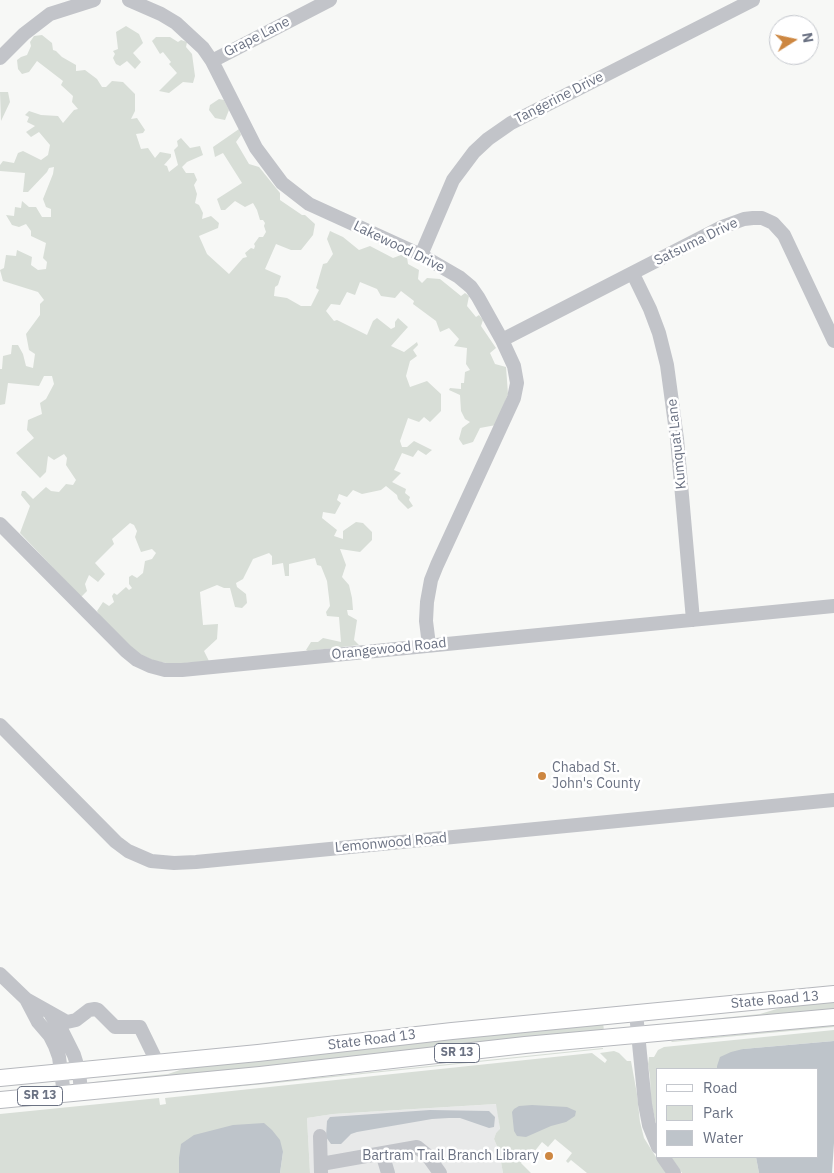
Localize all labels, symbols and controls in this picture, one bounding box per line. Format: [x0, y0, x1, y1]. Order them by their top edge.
street label: Grape Lane [221, 13, 293, 61]
north arrow [769, 15, 819, 65]
text: N [798, 31, 818, 44]
street label: Tangerine Drive [512, 68, 606, 128]
street label: Satsuma Drive [652, 215, 740, 269]
street label: Lakewood Drive [351, 218, 447, 276]
street label: Kumquat Lane [664, 398, 690, 490]
street label: Orangewood Road [331, 635, 447, 663]
place label: Chabad St. John's County [552, 760, 641, 792]
marker: Chabad St. John's County [536, 770, 548, 782]
street label: Lemonwood Road [334, 830, 448, 856]
street label: State Road 13 [730, 988, 820, 1012]
street label: State Road 13 [327, 1026, 417, 1054]
road number: SR 13 [434, 1044, 480, 1062]
legend [656, 1068, 819, 1158]
text: Road [703, 1078, 738, 1097]
road number: SR 13 [18, 1086, 62, 1106]
text: Park [703, 1103, 733, 1122]
text: Water [703, 1128, 743, 1147]
place label: Bartram Trail Branch Library [362, 1148, 539, 1164]
marker: Bartram Trail Branch Library [543, 1150, 555, 1162]

